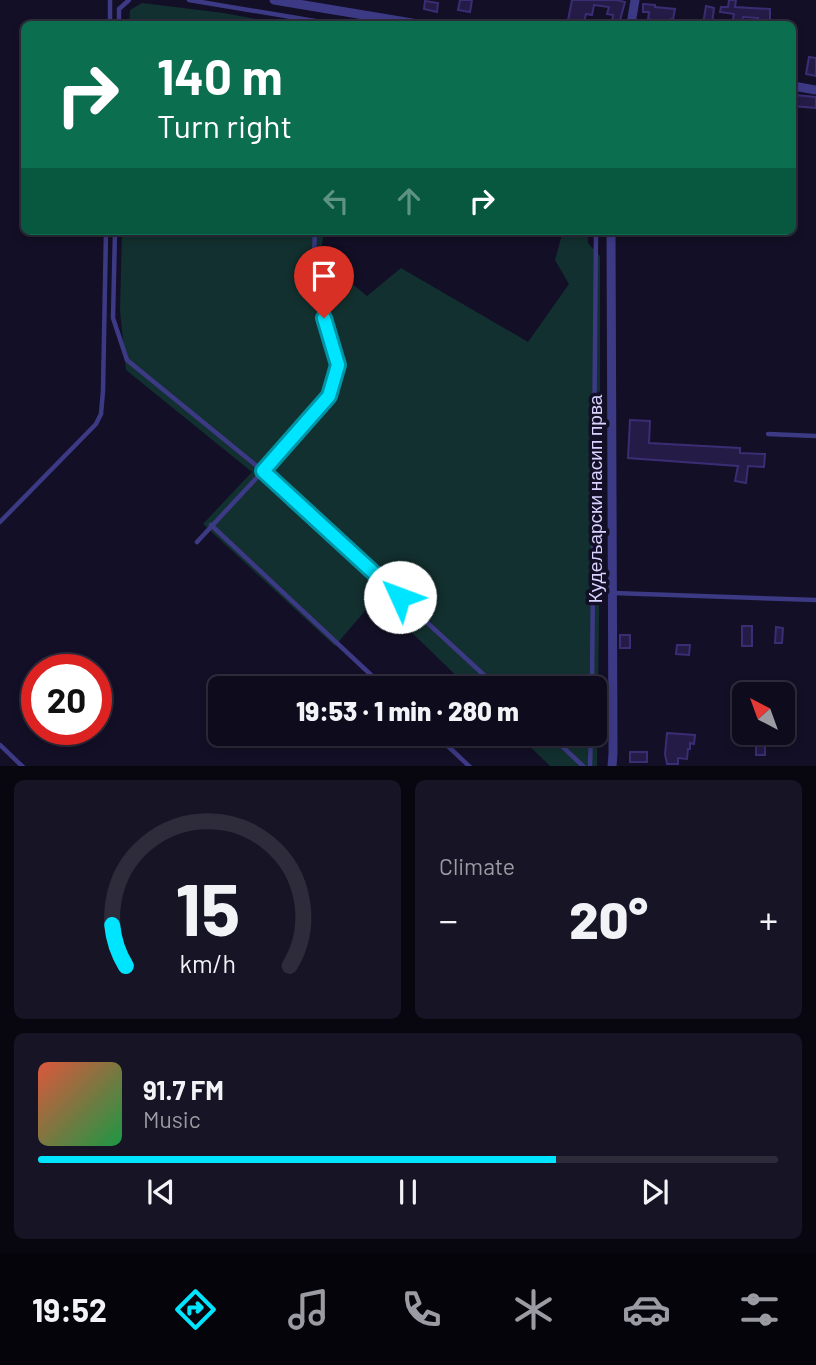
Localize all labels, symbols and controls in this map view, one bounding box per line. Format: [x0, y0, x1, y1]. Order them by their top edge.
text: 140 m [157, 46, 283, 105]
icon: right [42, 49, 133, 140]
text: Turn right [157, 106, 292, 144]
icon: left [317, 182, 355, 220]
icon: ahead [390, 182, 428, 220]
icon: right [463, 182, 501, 220]
pin [294, 246, 354, 318]
icon: arrive [305, 257, 343, 295]
street label: Кудељарски насип прва [583, 394, 606, 603]
position arrow [363, 560, 437, 634]
speed limit sign: 20 [21, 654, 112, 745]
north arrow [732, 682, 794, 746]
map controls [732, 682, 795, 745]
text: 19:53 · 1 min · 280 m [296, 695, 519, 726]
text: Climate [439, 852, 515, 880]
text: 15 [175, 863, 240, 951]
text: 20° [569, 887, 648, 949]
text: − [439, 896, 458, 942]
text: + [759, 896, 778, 942]
text: km/h [179, 947, 236, 977]
text: 91.7 FM [143, 1074, 224, 1105]
text: Music [143, 1105, 201, 1133]
icon: previous [142, 1173, 180, 1211]
icon: pause [389, 1173, 427, 1211]
icon: next [636, 1173, 674, 1211]
icon: directions [171, 1285, 220, 1334]
icon: music [284, 1285, 333, 1334]
icon: phone [397, 1285, 446, 1334]
icon: climate [509, 1285, 558, 1334]
icon: car [622, 1285, 671, 1334]
icon: filters [735, 1285, 784, 1334]
text: 19:52 [32, 1290, 107, 1328]

